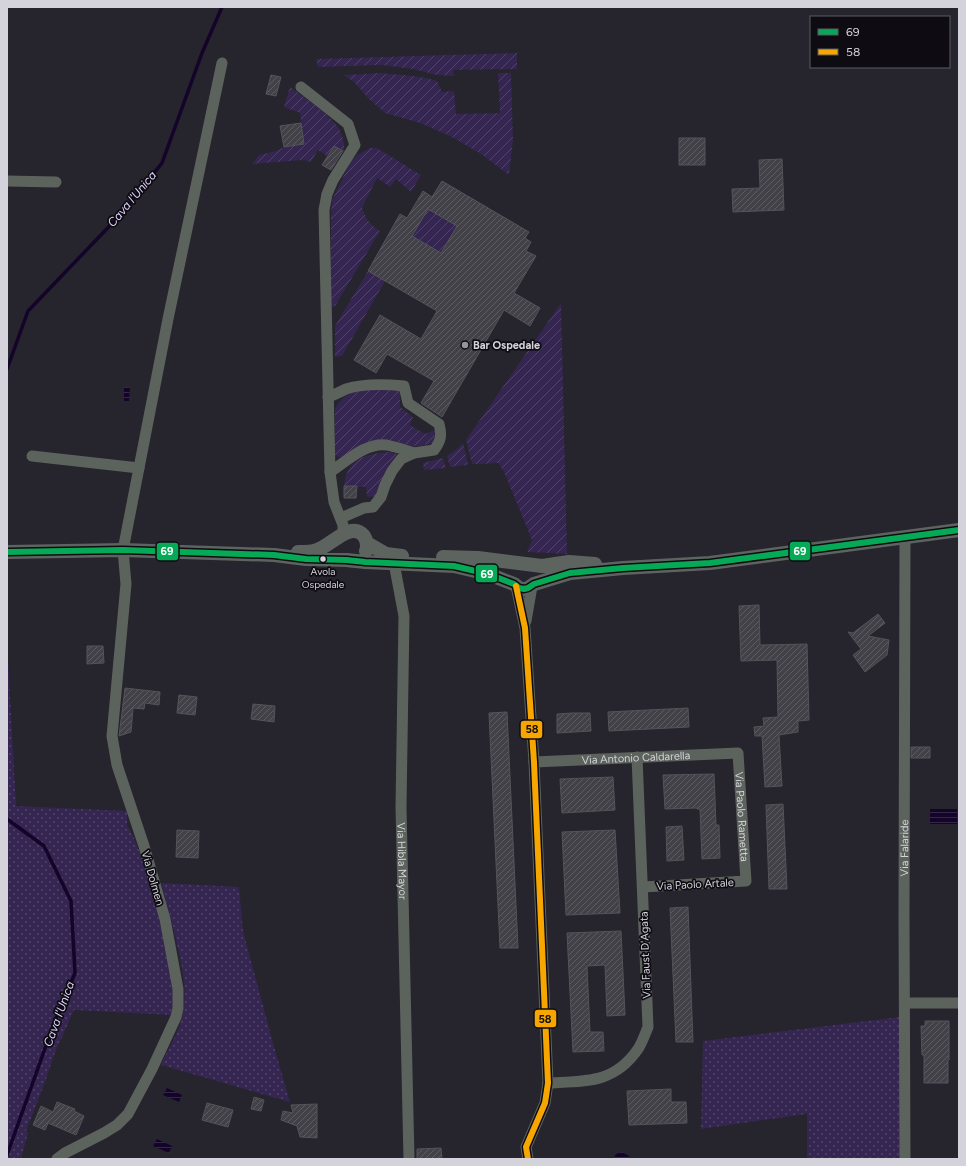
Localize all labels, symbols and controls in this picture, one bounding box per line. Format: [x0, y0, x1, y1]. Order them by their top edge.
legend [810, 16, 950, 68]
text: 69 [846, 25, 860, 39]
text: 58 [846, 45, 860, 59]
water label: Cava l'Unica [105, 168, 159, 230]
place label: Bar Ospedale [473, 339, 540, 352]
marker: Bar Ospedale [460, 340, 470, 350]
line badge: 69 [789, 541, 811, 561]
line badge: 69 [156, 542, 179, 561]
text: 69 [161, 545, 173, 558]
text: 69 [794, 545, 806, 558]
marker: Avola Ospedale [318, 554, 328, 564]
line badge: 69 [475, 564, 498, 583]
place label: Avola Ospedale [302, 565, 345, 591]
text: 69 [481, 568, 493, 581]
line badge: 58 [520, 720, 543, 739]
text: 58 [525, 723, 539, 736]
street label: Via Antonio Caldarella [581, 749, 691, 767]
street label: Via Paolo Rametta [732, 771, 751, 862]
street label: Via Falaride [898, 820, 911, 876]
street label: Via Hibla Mayor [394, 822, 409, 900]
street label: Via Dolmen [139, 849, 167, 907]
street label: Via Paolo Artale [656, 876, 734, 893]
street label: Via Faust D'Agata [637, 911, 654, 999]
water label: Cava l'Unica [41, 979, 77, 1049]
line badge: 58 [534, 1009, 557, 1028]
text: 58 [538, 1013, 552, 1026]

